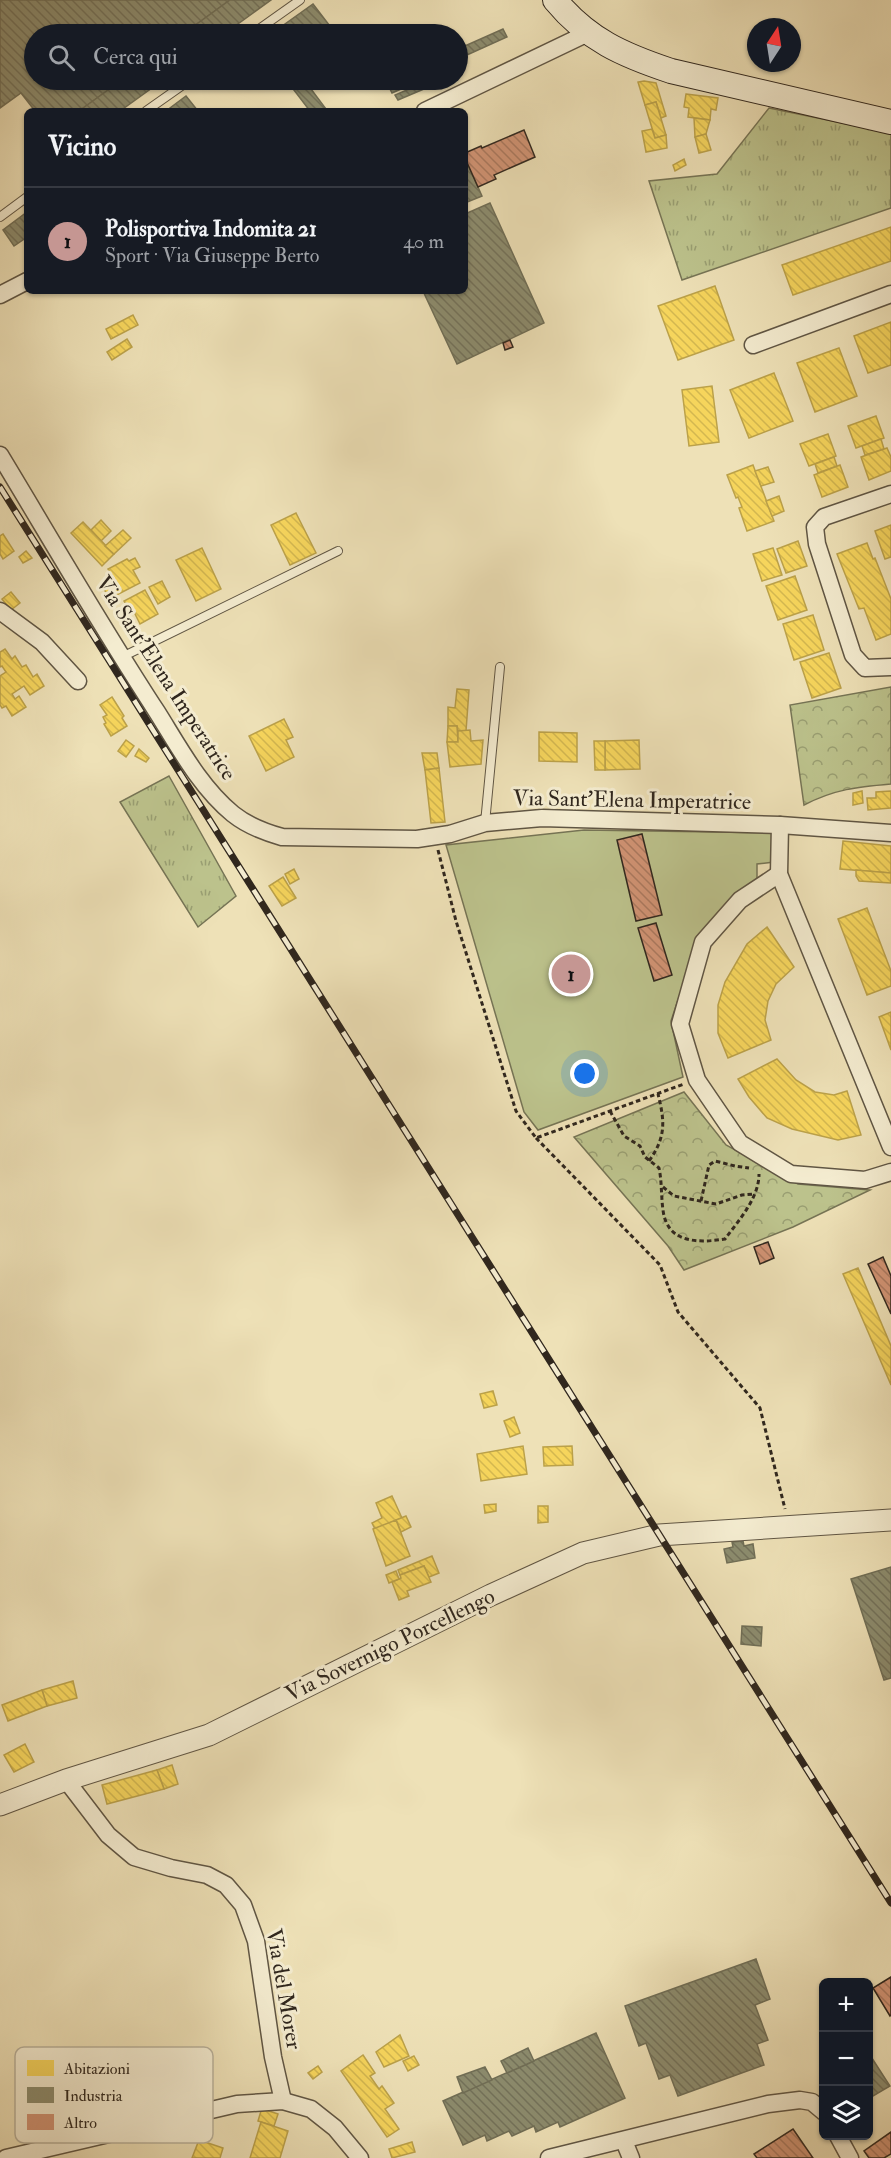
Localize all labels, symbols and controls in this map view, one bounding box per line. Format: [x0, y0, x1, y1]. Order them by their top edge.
north arrow [747, 18, 801, 72]
search box [24, 24, 468, 90]
icon: search [45, 41, 78, 74]
text: Cerca qui [93, 43, 178, 71]
text: Vicino [48, 131, 116, 163]
text: Polisportiva Indomita 21 [105, 215, 317, 243]
text: 1 [64, 229, 71, 254]
text: 40 m [403, 229, 444, 254]
text: Sport · Via Giuseppe Berto [105, 243, 319, 268]
street label: Via Sant'Elena Imperatrice [88, 570, 243, 786]
street label: Via Sant'Elena Imperatrice [513, 784, 751, 817]
pin: 1 [552, 952, 590, 996]
your location [570, 1059, 599, 1088]
street label: Via Sovernigo Porcellengo [281, 1582, 499, 1708]
street label: Via del Morer [260, 1926, 309, 2052]
map controls [819, 1978, 873, 2140]
button: + [819, 1978, 873, 2032]
button: − [819, 2032, 873, 2086]
legend [15, 2047, 213, 2143]
text: Abitazioni [63, 2059, 130, 2079]
text: Industria [64, 2086, 123, 2106]
button: layers [819, 2086, 873, 2140]
text: Altro [63, 2113, 97, 2133]

